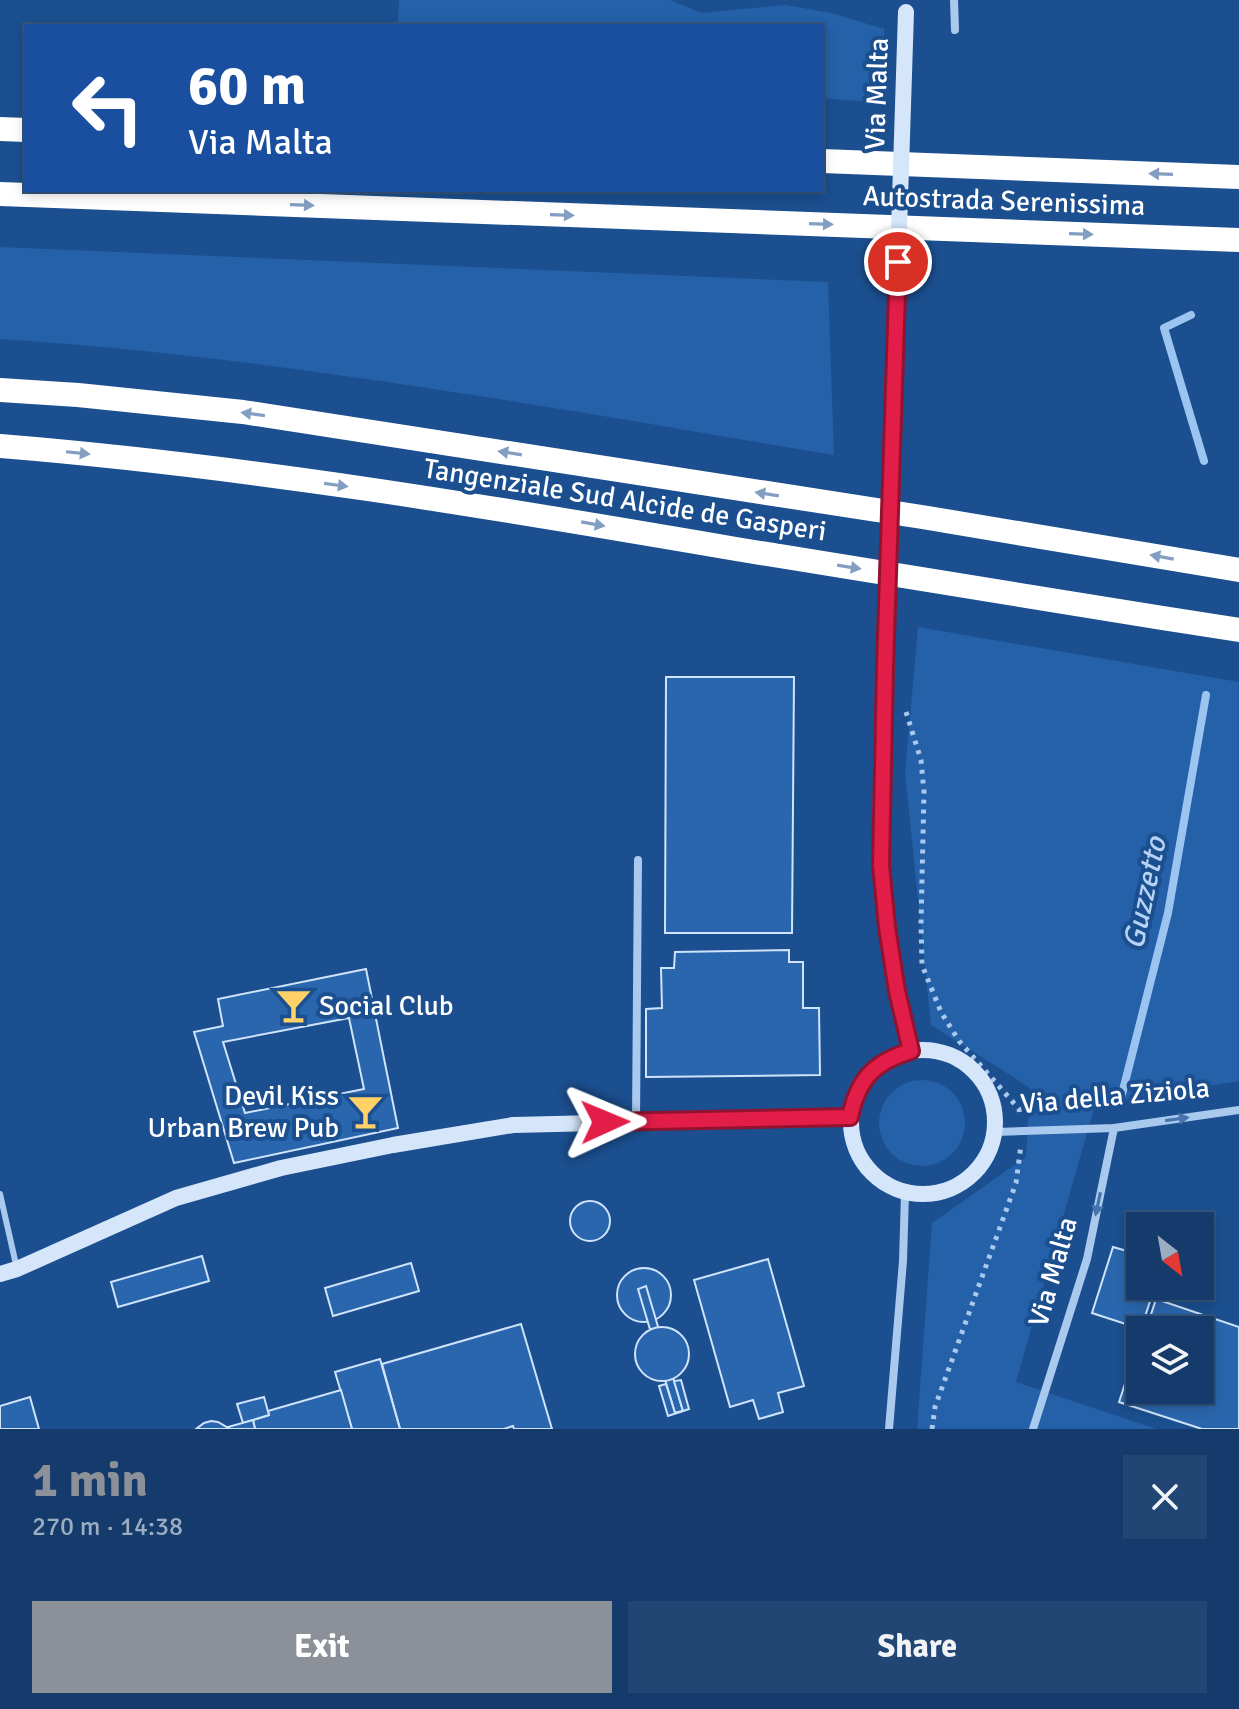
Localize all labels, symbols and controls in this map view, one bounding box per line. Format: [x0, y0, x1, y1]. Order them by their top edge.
street label: Via Malta [858, 37, 896, 151]
text: 60 m [188, 51, 306, 120]
icon: left [56, 56, 160, 160]
text: Via Malta [188, 120, 333, 165]
one-way arrow [1148, 167, 1173, 180]
street label: Autostrada Serenissima [862, 179, 1146, 223]
one-way arrow [290, 199, 315, 212]
one-way arrow [550, 208, 575, 221]
one-way arrow [809, 218, 834, 231]
pin [864, 228, 932, 296]
one-way arrow [1069, 228, 1094, 241]
icon: arrive [876, 240, 920, 284]
one-way arrow [240, 407, 265, 420]
one-way arrow [66, 446, 91, 459]
one-way arrow [498, 446, 523, 459]
street label: Tangenziale Sud Alcide de Gasperi [421, 451, 829, 549]
one-way arrow [324, 479, 349, 492]
one-way arrow [754, 487, 779, 500]
one-way arrow [580, 519, 605, 531]
one-way arrow [1149, 550, 1174, 562]
one-way arrow [837, 562, 862, 574]
water label: Guzzetto [1115, 832, 1175, 952]
bar icon: Social Club [274, 987, 312, 1025]
place label: Social Club [319, 989, 454, 1023]
street label: Via della Ziziola [1019, 1071, 1211, 1121]
place label: Devil Kiss Urban Brew Pub [148, 1079, 339, 1145]
position arrow [563, 1080, 647, 1164]
bar icon: Devil Kiss Urban Brew Pub [346, 1093, 384, 1131]
one-way arrow [1164, 1112, 1189, 1125]
one-way arrow [1091, 1192, 1104, 1217]
north arrow [1126, 1212, 1214, 1300]
map controls [1126, 1212, 1214, 1404]
street label: Via Malta [1021, 1213, 1085, 1331]
button: layers [1126, 1316, 1214, 1404]
text: 1 min [32, 1451, 148, 1510]
button: close [1123, 1455, 1207, 1539]
text: 270 m · 14:38 [32, 1511, 183, 1543]
button: Exit [32, 1601, 612, 1693]
button: Share [628, 1601, 1207, 1693]

